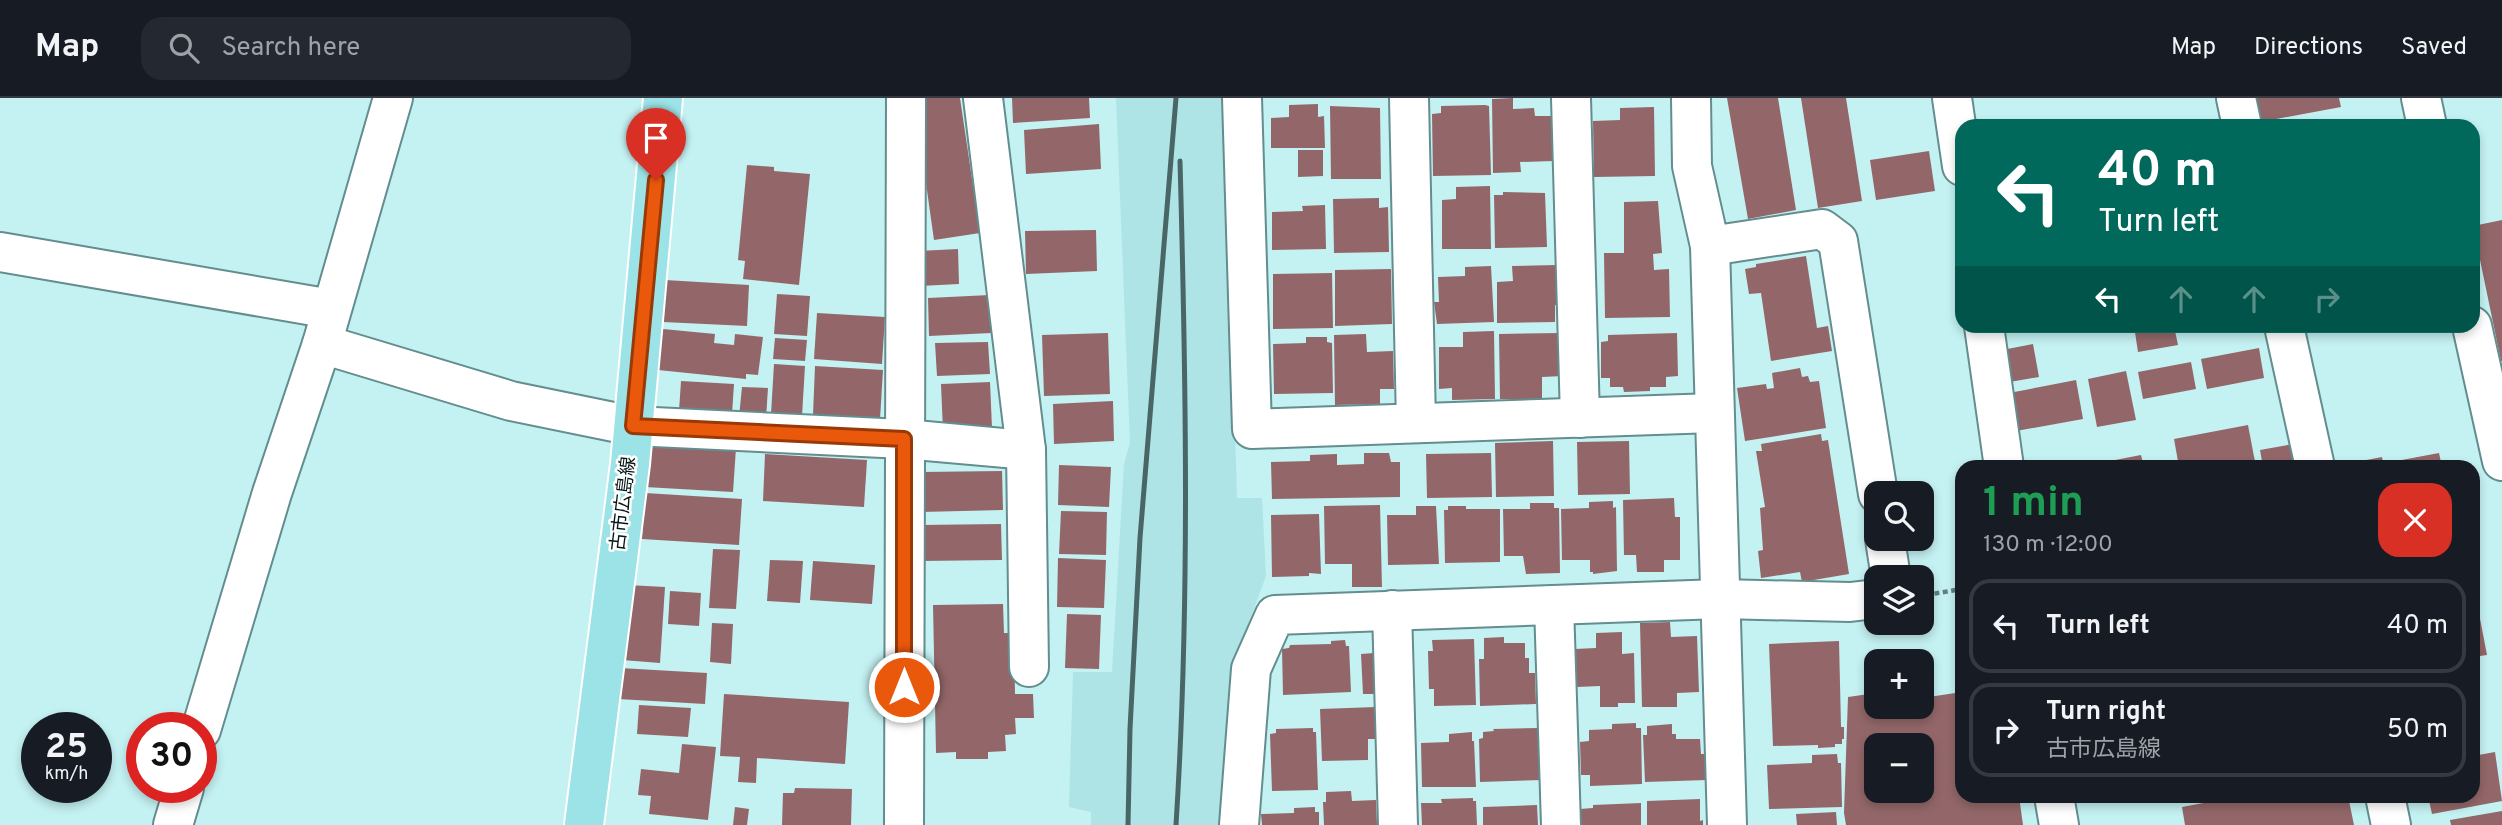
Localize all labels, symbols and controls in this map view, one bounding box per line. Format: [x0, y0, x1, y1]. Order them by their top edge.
search box [141, 17, 631, 80]
text: Map [35, 27, 99, 69]
icon: search [165, 29, 203, 67]
text: Search here [221, 32, 360, 65]
text: Map [2171, 33, 2216, 63]
text: Directions [2254, 33, 2363, 63]
text: Saved [2401, 33, 2467, 63]
pin [626, 108, 686, 180]
icon: arrive [637, 119, 675, 157]
text: 40 m [2098, 142, 2217, 204]
icon: left [1983, 147, 2074, 238]
text: Turn left [2098, 203, 2219, 243]
icon: left [2089, 280, 2127, 318]
icon: ahead [2162, 280, 2200, 318]
icon: ahead [2235, 280, 2273, 318]
icon: right [2308, 280, 2346, 318]
street label: 古市広島線 [606, 455, 642, 553]
text: 1 min [1983, 478, 2084, 531]
map controls [1864, 481, 1934, 803]
button: search [1864, 481, 1934, 551]
button: close [2378, 483, 2452, 557]
text: 130 m · 12:00 [1983, 531, 2113, 560]
button: layers [1864, 565, 1934, 635]
icon: left [1987, 607, 2025, 645]
text: Turn left [2046, 610, 2150, 643]
text: 40 m [2387, 610, 2448, 643]
button: + [1864, 649, 1934, 719]
position arrow [867, 650, 941, 724]
text: Turn right [2046, 696, 2166, 729]
icon: right [1987, 711, 2025, 749]
speed limit sign: 30 [126, 712, 217, 803]
text: 50 m [2387, 714, 2448, 747]
text: 25 [45, 726, 88, 770]
button: − [1864, 733, 1934, 803]
text: 古市広島線 [2046, 736, 2161, 765]
text: km/h [45, 763, 88, 786]

